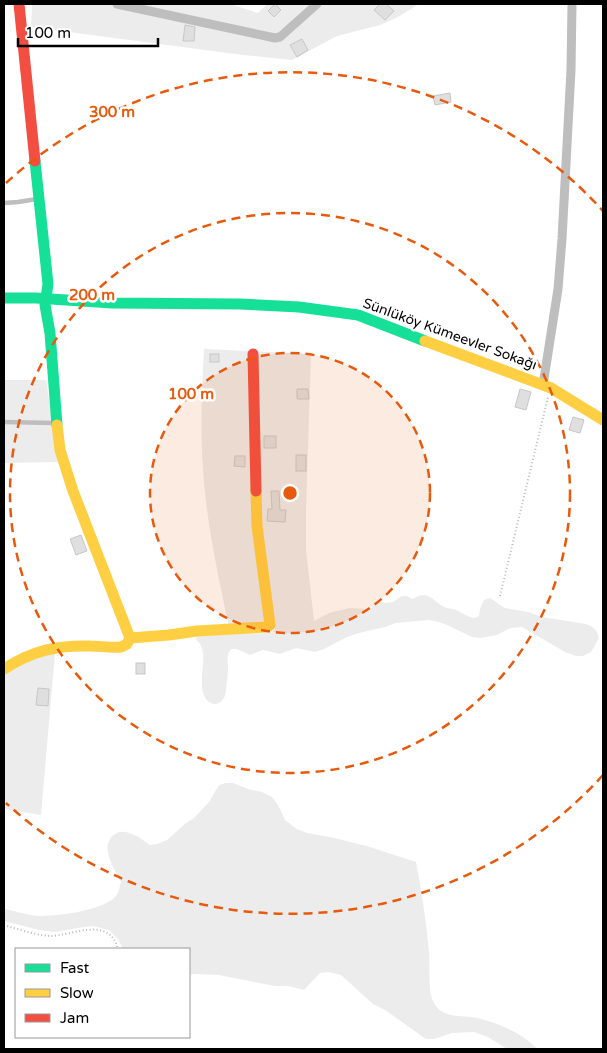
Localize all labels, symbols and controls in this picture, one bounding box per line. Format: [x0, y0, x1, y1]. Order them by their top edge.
scale bar [18, 15, 158, 47]
text: 100 m [25, 24, 71, 42]
text: 300 m [89, 103, 135, 121]
text: 200 m [69, 286, 115, 304]
street label: Sünlüköy Kümeevler Sokağı [361, 295, 539, 373]
text: 100 m [168, 385, 214, 403]
centre of rings [281, 484, 299, 502]
legend [15, 948, 190, 1038]
text: Fast [60, 959, 90, 977]
text: Slow [60, 984, 94, 1002]
text: Jam [60, 1009, 89, 1027]

